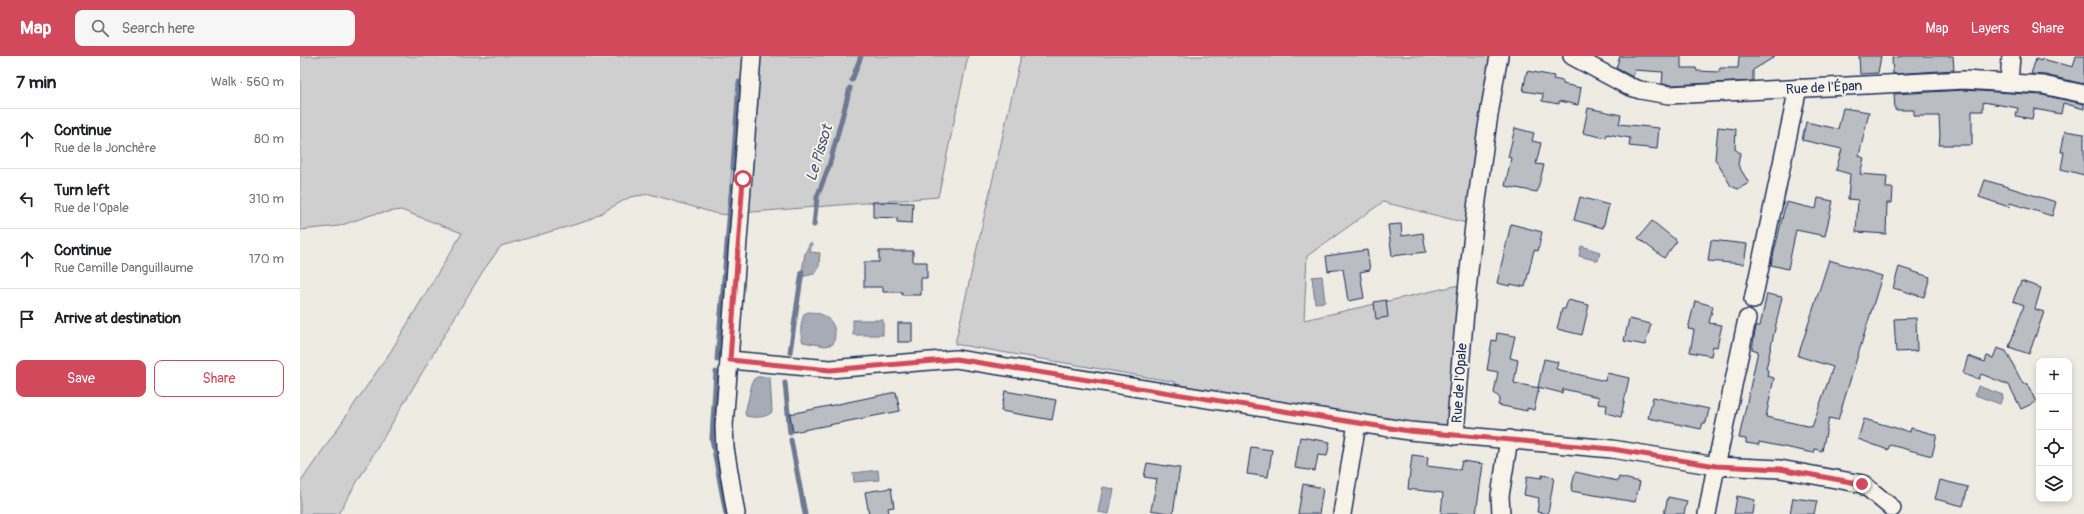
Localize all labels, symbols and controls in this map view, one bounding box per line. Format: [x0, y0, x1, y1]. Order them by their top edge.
search box [75, 10, 355, 46]
text: Map [20, 16, 51, 40]
icon: search [89, 17, 111, 39]
text: Search here [121, 19, 195, 38]
text: Map [1926, 20, 1949, 37]
text: Layers [1971, 20, 2009, 37]
text: Share [2031, 20, 2064, 37]
text: 7 min [16, 72, 56, 93]
text: Walk · 560 m [211, 74, 284, 90]
street label: Rue de l'Épan [1785, 76, 1863, 98]
text: Continue [54, 121, 112, 140]
water label: Le Pissot [802, 121, 838, 183]
icon: ahead [16, 128, 38, 150]
text: 80 m [254, 131, 284, 147]
text: Rue de la Jonchère [54, 140, 156, 156]
route start [734, 170, 752, 188]
text: Turn left [54, 181, 110, 200]
icon: left [16, 188, 38, 210]
text: 310 m [248, 191, 284, 207]
text: Rue de l'Opale [54, 200, 129, 216]
text: Continue [54, 241, 112, 260]
icon: ahead [16, 248, 38, 270]
text: 170 m [249, 251, 284, 267]
text: Rue Camille Danguillaume [54, 260, 193, 276]
icon: arrive [16, 308, 38, 330]
text: Arrive at destination [54, 309, 181, 328]
street label: Rue de l'Opale [1448, 342, 1471, 424]
map controls [2036, 358, 2072, 502]
button: + [2036, 358, 2072, 394]
button: Save [16, 360, 146, 397]
button: Share [154, 360, 284, 397]
button: − [2036, 394, 2072, 430]
button: locate [2036, 430, 2072, 466]
button: layers [2036, 466, 2072, 502]
route end [1853, 475, 1871, 493]

